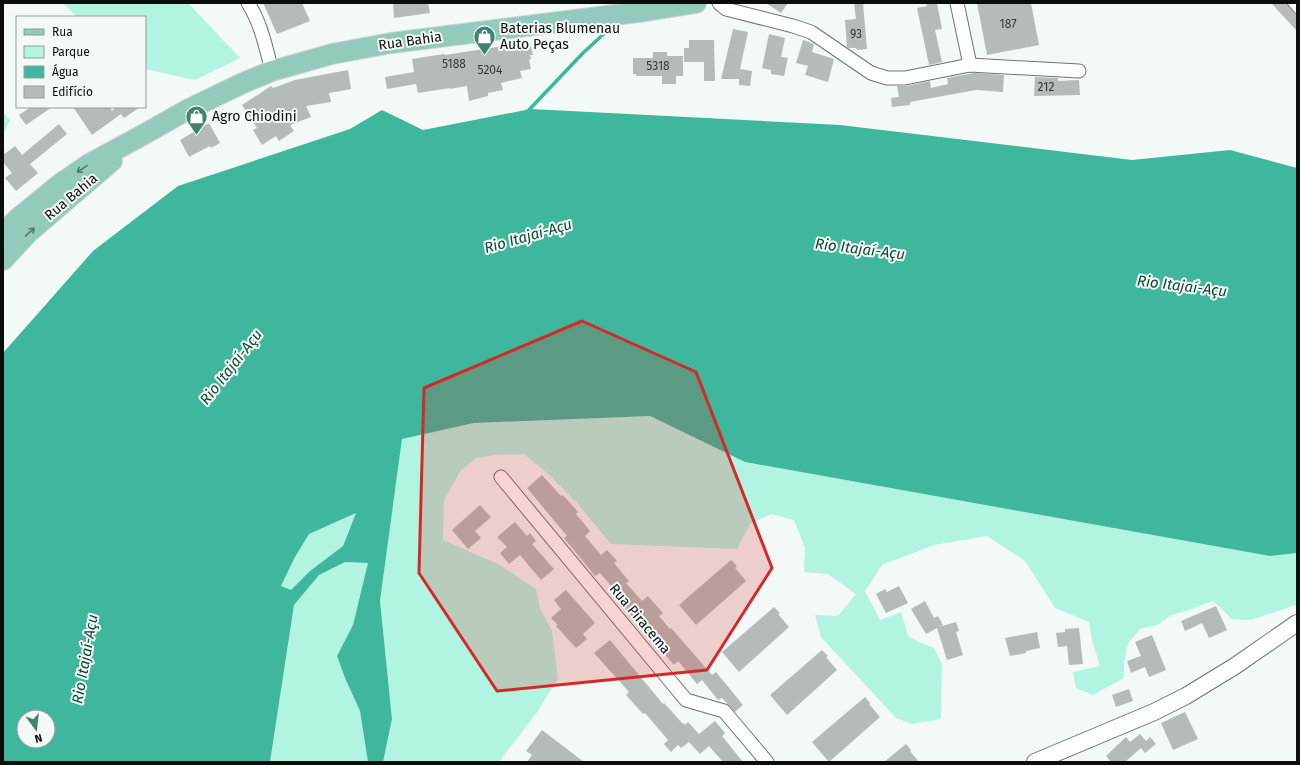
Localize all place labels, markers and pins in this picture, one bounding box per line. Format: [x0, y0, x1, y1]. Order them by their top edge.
place label: Baterias Blumenau Auto Peças [500, 20, 620, 53]
shop icon: Baterias Blumenau Auto Peças [472, 23, 498, 56]
shop icon: Agro Chiodini [183, 103, 209, 136]
place label: Agro Chiodini [212, 108, 297, 125]

